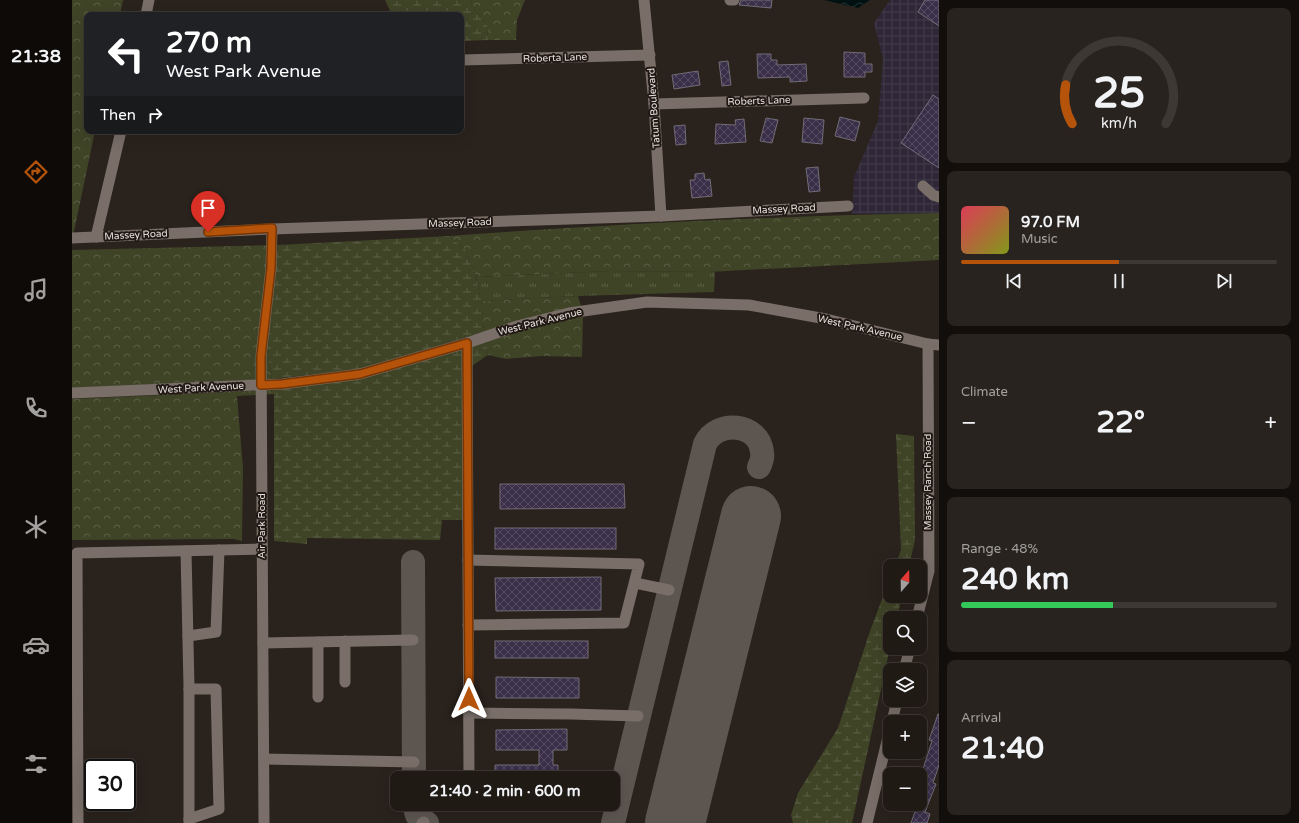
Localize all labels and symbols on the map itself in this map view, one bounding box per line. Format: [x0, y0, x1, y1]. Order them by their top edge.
street label: Roberta Lane [523, 51, 588, 65]
street label: Tatum Boulevard [645, 67, 663, 149]
street label: Roberts Lane [727, 94, 791, 108]
pin [191, 191, 225, 232]
street label: Massey Road [752, 201, 816, 217]
street label: Massey Road [428, 216, 492, 230]
street label: Massey Road [104, 227, 168, 243]
street label: West Park Avenue [497, 306, 584, 338]
street label: West Park Avenue [817, 312, 904, 344]
street label: West Park Avenue [158, 380, 245, 396]
street label: Massey Ranch Road [922, 434, 934, 530]
street label: Air Park Road [256, 493, 268, 559]
north arrow [883, 559, 927, 603]
position arrow [448, 678, 490, 720]
speed limit sign: 30 [84, 759, 136, 811]

